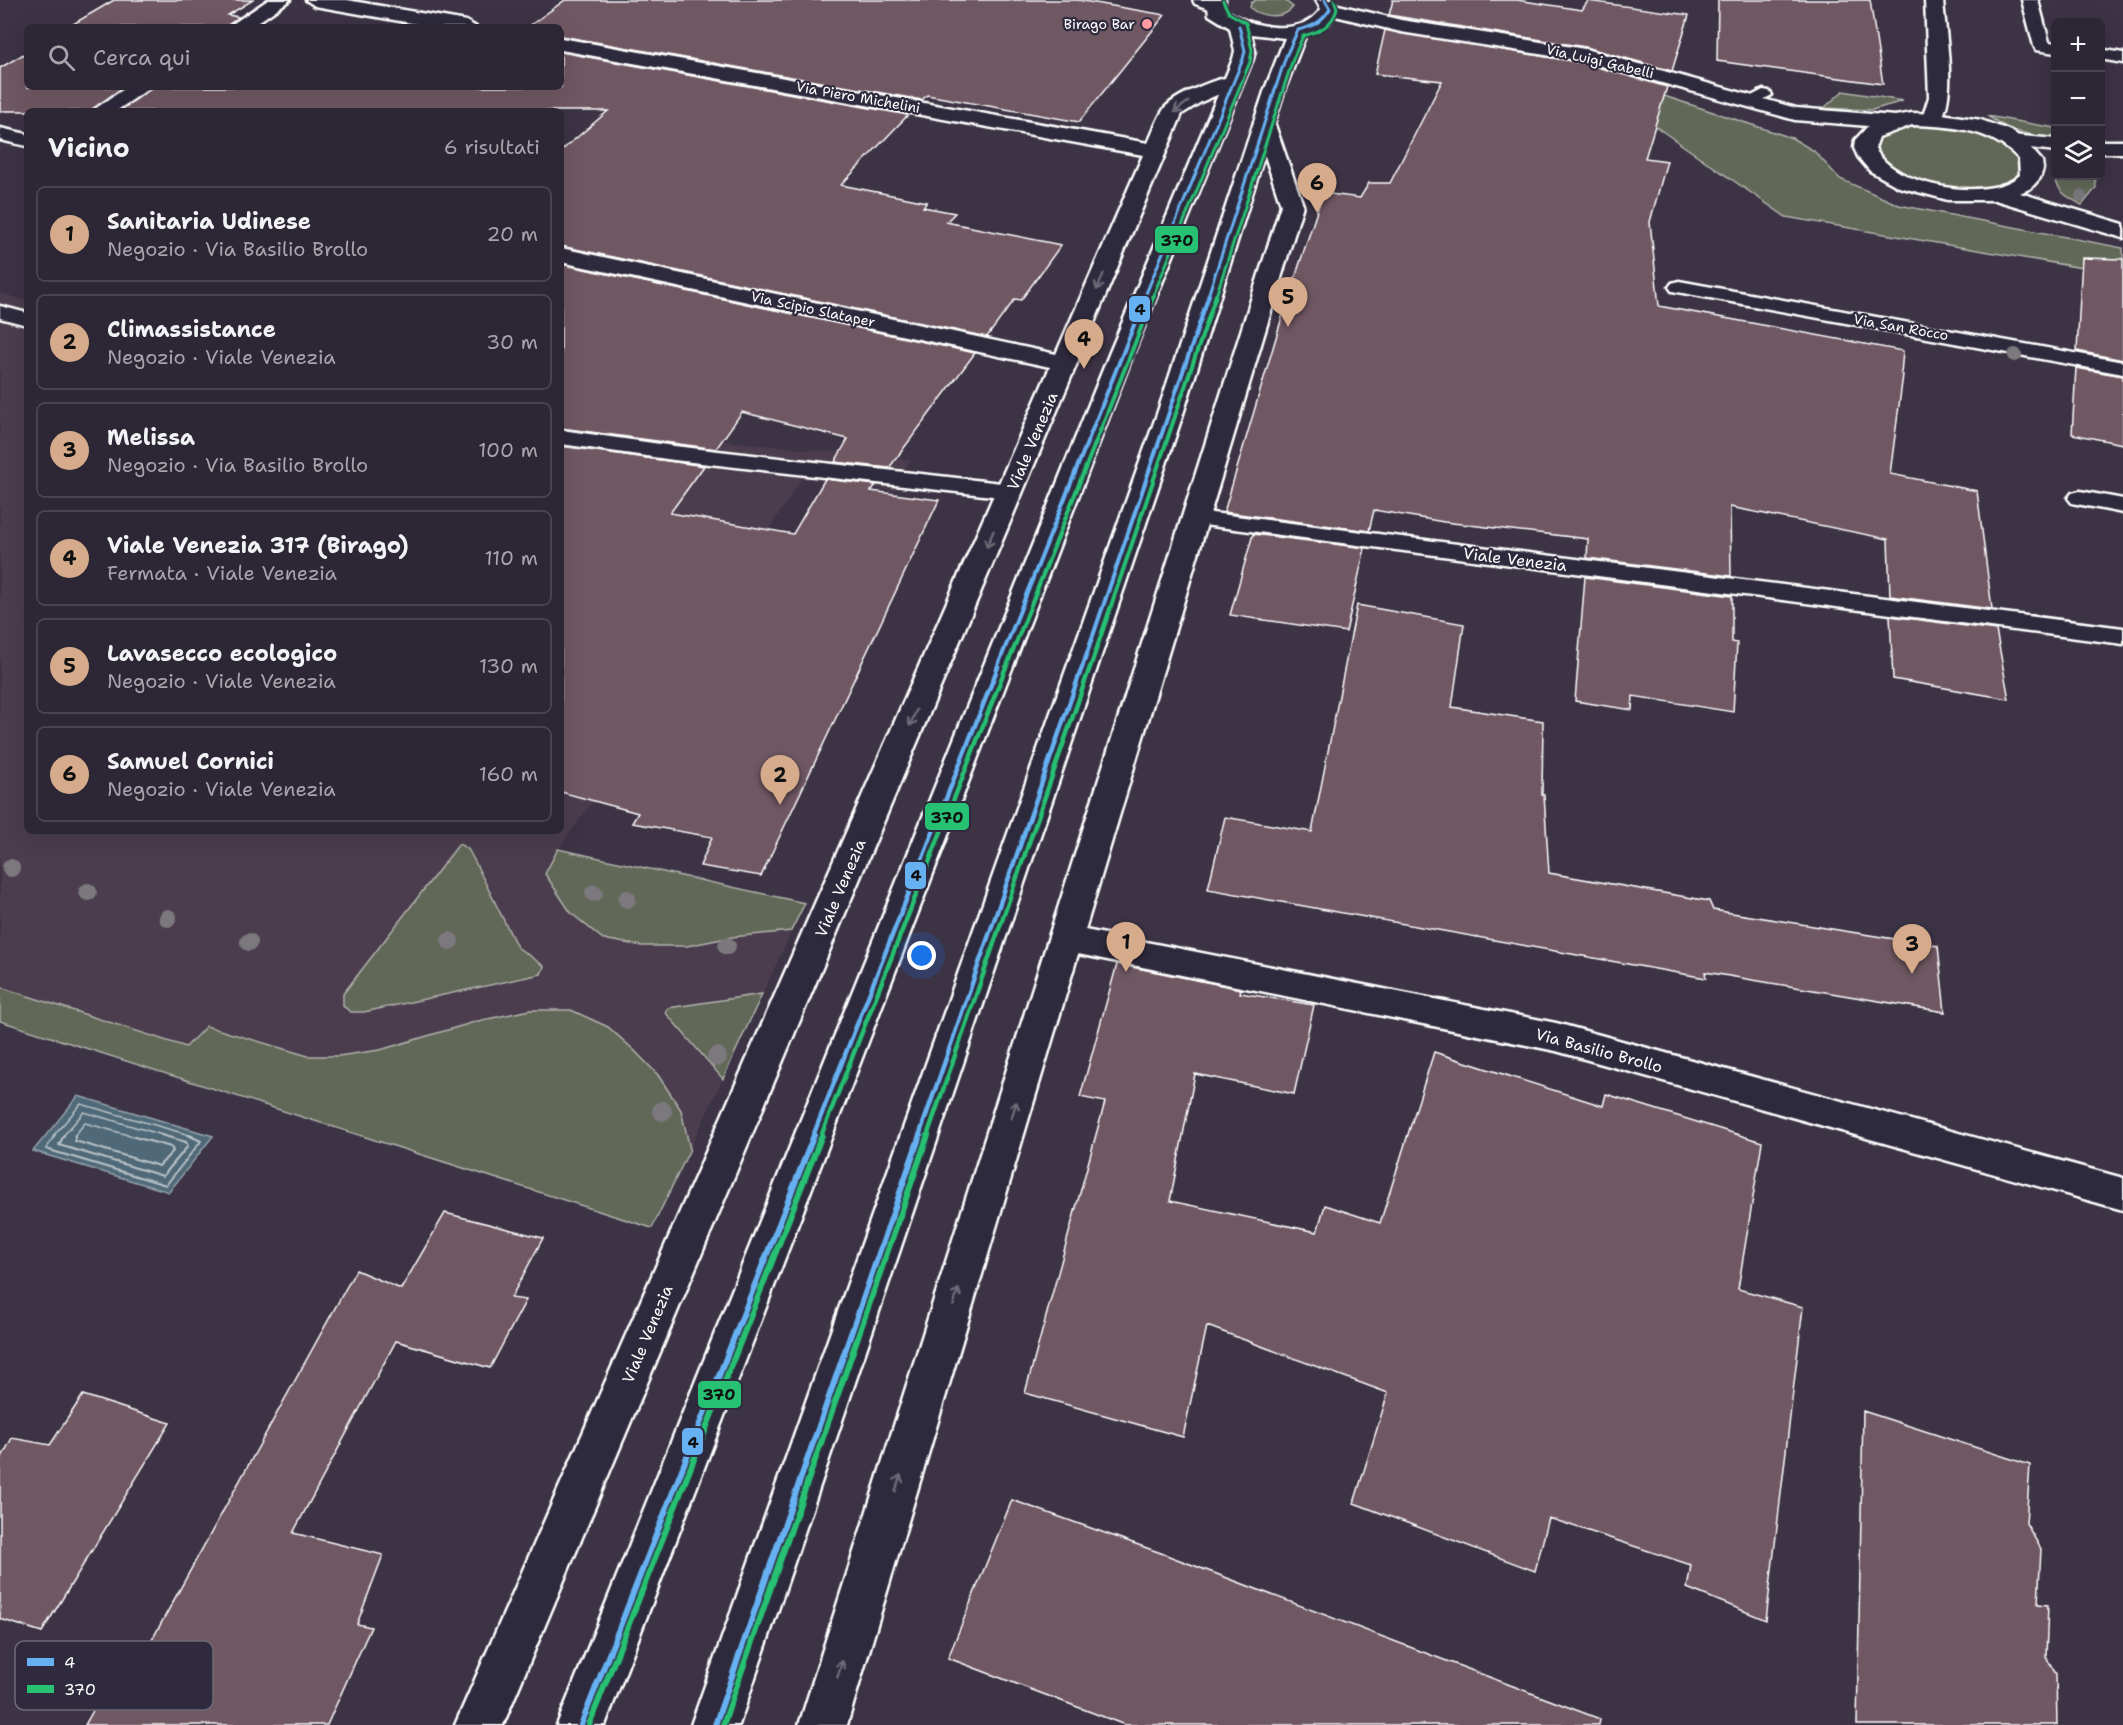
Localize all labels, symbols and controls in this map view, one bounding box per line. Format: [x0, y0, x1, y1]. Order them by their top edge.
place label: Birago Bar [1064, 15, 1135, 33]
marker: Birago Bar [1140, 17, 1154, 31]
map controls [2051, 18, 2105, 180]
button: + [2051, 18, 2105, 72]
search box [24, 24, 564, 90]
street label: Via Luigi Gabelli [1544, 40, 1656, 82]
icon: search [45, 41, 78, 74]
text: Cerca qui [93, 43, 191, 72]
button: − [2051, 72, 2105, 126]
street label: Via Piero Michelini [794, 77, 922, 117]
one-way arrow [1173, 100, 1189, 113]
button: layers [2051, 126, 2105, 180]
text: Vicino [48, 130, 130, 165]
text: 6 risultati [444, 134, 540, 160]
pin: 6 [1298, 164, 1336, 213]
text: Sanitaria Udinese [107, 207, 311, 236]
text: 1 [65, 221, 74, 247]
text: 20 m [487, 221, 538, 247]
line badge: 370 [1154, 225, 1199, 254]
text: 370 [1161, 230, 1193, 251]
text: Negozio · Via Basilio Brollo [107, 236, 368, 262]
one-way arrow [1094, 273, 1105, 291]
pin: 5 [1268, 278, 1308, 327]
street label: Via Scipio Slataper [749, 287, 877, 331]
line badge: 4 [1128, 295, 1151, 323]
text: 4 [1134, 299, 1146, 320]
street label: Via San Rocco [1852, 310, 1950, 344]
text: Climassistance [107, 315, 276, 344]
pin: 4 [1064, 320, 1104, 369]
text: 2 [63, 329, 77, 355]
text: 30 m [486, 329, 538, 355]
text: Negozio · Viale Venezia [107, 344, 336, 370]
street label: Viale Venezia [1002, 389, 1063, 493]
text: Melissa [107, 423, 195, 452]
text: 3 [63, 437, 77, 463]
text: 100 m [478, 437, 538, 463]
text: Negozio · Via Basilio Brollo [107, 452, 368, 478]
one-way arrow [983, 529, 995, 547]
text: Viale Venezia 317 (Birago) [107, 531, 409, 560]
street label: Viale Venezia [1462, 543, 1568, 576]
text: 4 [63, 545, 77, 571]
text: 110 m [484, 545, 538, 571]
text: Fermata · Viale Venezia [107, 560, 337, 586]
text: Lavasecco ecologico [107, 639, 337, 668]
text: 5 [63, 653, 76, 679]
text: 130 m [479, 653, 538, 679]
text: Negozio · Viale Venezia [107, 668, 336, 694]
one-way arrow [907, 708, 918, 727]
text: Samuel Cornici [107, 747, 274, 776]
pin: 2 [760, 756, 800, 805]
text: 6 [63, 761, 77, 787]
text: 160 m [479, 761, 538, 787]
text: Negozio · Viale Venezia [107, 776, 336, 802]
line badge: 370 [924, 802, 970, 831]
text: 370 [931, 807, 963, 828]
street label: Viale Venezia [810, 836, 871, 940]
line badge: 4 [904, 861, 927, 890]
text: 4 [910, 865, 922, 886]
pin: 1 [1106, 922, 1146, 972]
pin: 3 [1892, 924, 1932, 974]
your location [907, 941, 936, 970]
street label: Via Basilio Brollo [1533, 1023, 1665, 1078]
one-way arrow [1009, 1101, 1020, 1120]
street label: Viale Venezia [617, 1282, 678, 1386]
one-way arrow [951, 1288, 962, 1307]
line badge: 370 [697, 1380, 742, 1409]
text: 370 [703, 1384, 735, 1405]
line badge: 4 [681, 1427, 704, 1456]
text: 4 [687, 1432, 699, 1453]
one-way arrow [893, 1474, 904, 1493]
legend [15, 1641, 213, 1710]
text: 4 [64, 1652, 75, 1673]
one-way arrow [836, 1660, 847, 1679]
text: 370 [64, 1679, 96, 1700]

